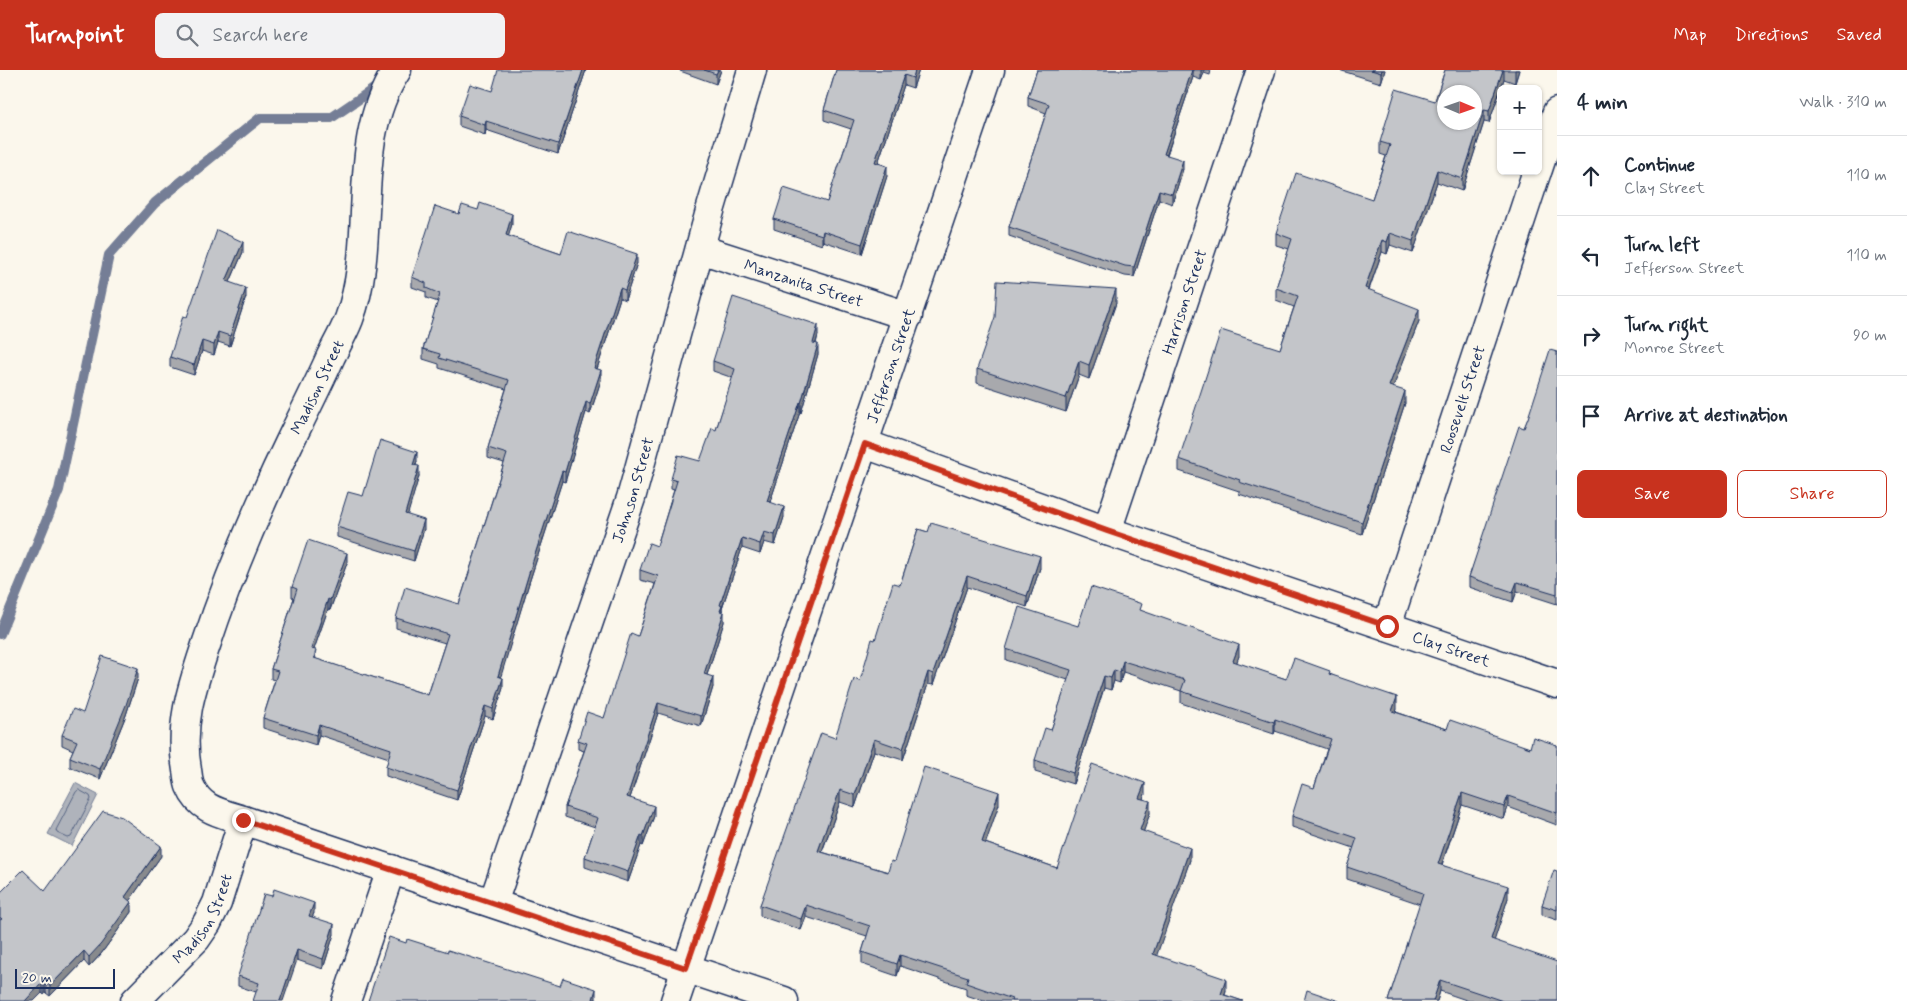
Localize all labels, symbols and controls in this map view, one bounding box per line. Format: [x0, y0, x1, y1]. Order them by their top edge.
search box [155, 13, 505, 58]
text: Turnpoint [25, 20, 125, 51]
icon: search [173, 21, 201, 49]
text: Search here [213, 23, 308, 48]
text: Map [1674, 23, 1707, 47]
text: Directions [1735, 23, 1809, 47]
text: Saved [1837, 23, 1882, 47]
north arrow [1437, 85, 1482, 130]
map controls [1497, 85, 1542, 175]
button: + [1497, 85, 1542, 130]
text: 4 min [1577, 89, 1628, 117]
text: Walk · 310 m [1799, 92, 1887, 113]
button: − [1497, 130, 1542, 175]
text: Continue [1624, 153, 1695, 178]
icon: ahead [1577, 162, 1605, 190]
text: 110 m [1846, 165, 1887, 186]
text: Clay Street [1624, 178, 1705, 199]
text: Turn left [1624, 233, 1700, 258]
icon: left [1577, 242, 1605, 270]
text: 110 m [1846, 245, 1887, 266]
street label: Harrison Street [1158, 246, 1213, 357]
street label: Manzanita Street [741, 255, 866, 313]
text: Jefferson Street [1624, 258, 1744, 279]
street label: Jefferson Street [862, 305, 921, 426]
text: Turn right [1624, 313, 1708, 338]
icon: right [1577, 322, 1605, 350]
text: 90 m [1853, 325, 1887, 346]
street label: Madison Street [286, 337, 350, 438]
text: Monroe Street [1624, 338, 1725, 359]
street label: Roosevelt Street [1436, 342, 1491, 456]
icon: arrive [1577, 402, 1605, 430]
text: Arrive at destination [1624, 403, 1788, 428]
street label: Johnson Street [607, 435, 659, 546]
button: Save [1577, 470, 1727, 518]
button: Share [1737, 470, 1887, 518]
route start [1376, 615, 1399, 638]
street label: Clay Street [1409, 627, 1493, 673]
route end [232, 809, 255, 832]
street label: Madison Street [168, 871, 238, 969]
scale bar [15, 966, 115, 989]
text: 20 m [22, 969, 52, 987]

